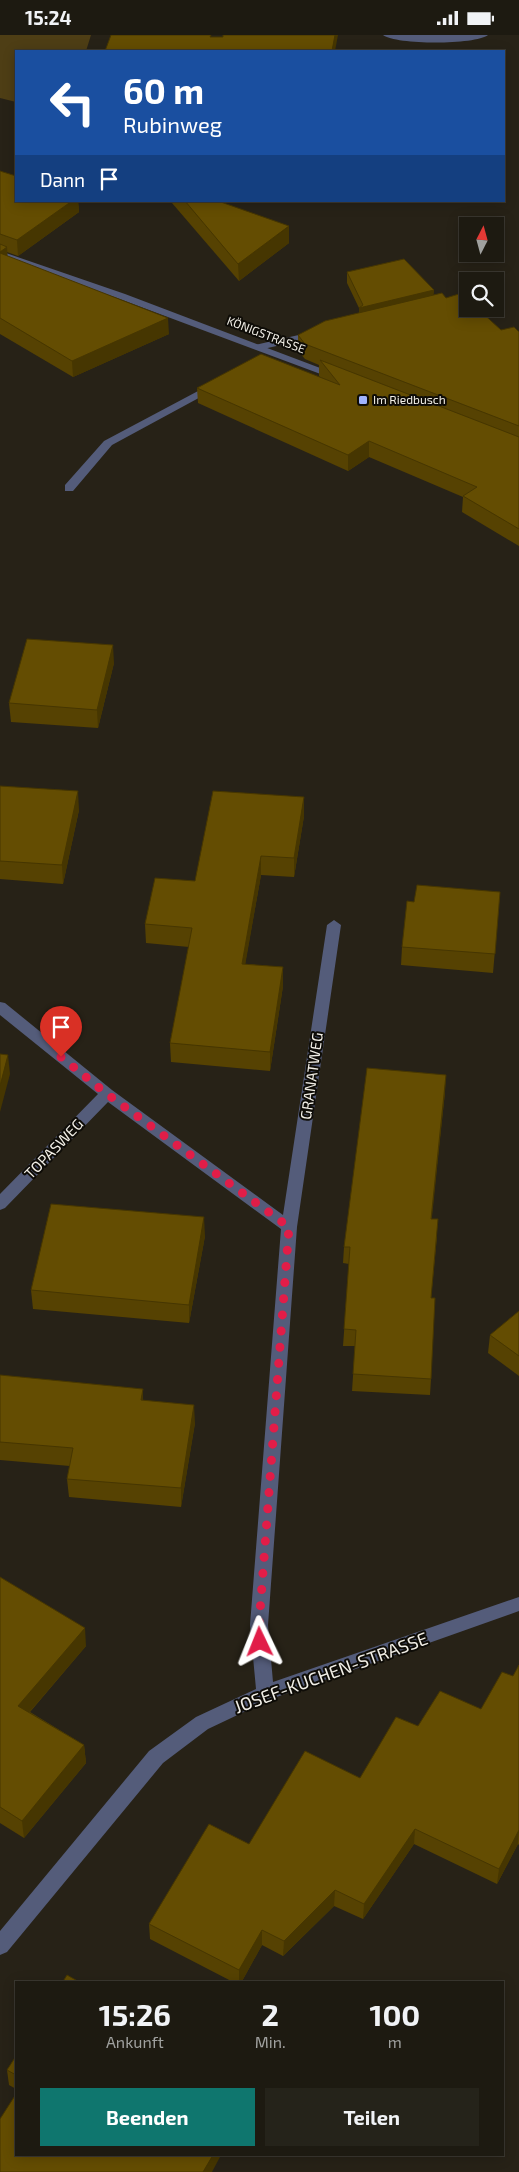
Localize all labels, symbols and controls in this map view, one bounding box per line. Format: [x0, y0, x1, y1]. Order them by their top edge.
text: 15:24 [25, 6, 72, 29]
text: 60 m [123, 69, 204, 111]
icon: left [40, 70, 105, 135]
text: Rubinweg [123, 111, 222, 137]
icon: arrive [95, 165, 123, 193]
text: Dann [40, 168, 85, 191]
north arrow [459, 217, 504, 263]
map controls [459, 217, 504, 317]
button: search [459, 272, 504, 317]
street label: KÖNIGSTRASSE [225, 313, 308, 356]
place label: Im Riedbusch [373, 392, 446, 406]
marker: Im Riedbusch [357, 394, 369, 406]
pin [40, 1006, 82, 1057]
icon: arrive [47, 1013, 75, 1041]
street label: GRANATWEG [296, 1031, 326, 1121]
street label: TOPASWEG [20, 1115, 86, 1182]
position arrow [233, 1615, 285, 1667]
street label: JOSEF-KUCHEN-STRASSE [231, 1627, 431, 1717]
text: 15:26 [99, 1996, 171, 2032]
text: 2 [262, 1996, 279, 2032]
text: 100 [369, 1996, 420, 2032]
text: Ankunft [106, 2032, 164, 2051]
text: Min. [255, 2032, 286, 2051]
text: m [388, 2032, 402, 2051]
button: Beenden [40, 2088, 255, 2146]
button: Teilen [265, 2088, 479, 2146]

